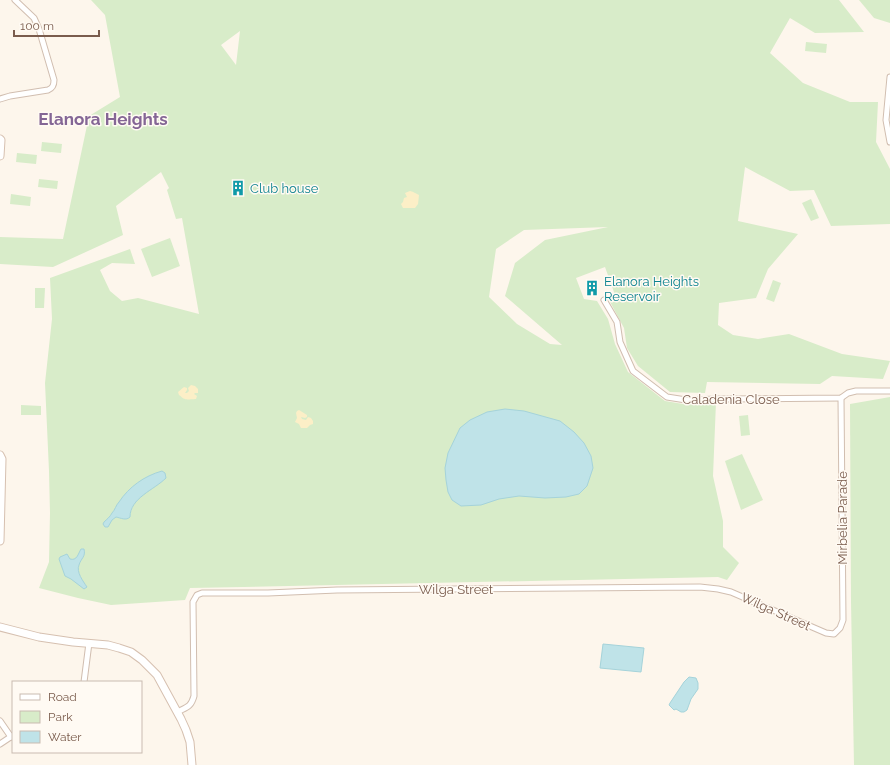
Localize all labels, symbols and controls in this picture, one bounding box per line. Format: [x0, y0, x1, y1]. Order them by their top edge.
scale bar [14, 12, 99, 38]
text: 100 m [20, 19, 54, 33]
district label: Elanora Heights [38, 109, 168, 129]
building icon: Club house [229, 179, 247, 197]
place label: Club house [250, 181, 319, 196]
place label: Elanora Heights Reservoir [604, 274, 699, 304]
building icon: Elanora Heights Reservoir [583, 279, 601, 297]
street label: Caladenia Close [682, 392, 780, 407]
street label: Mirbelia Parade [835, 471, 850, 565]
street label: Wilga Street [419, 582, 494, 597]
street label: Wilga Street [739, 589, 813, 634]
legend [12, 681, 142, 753]
text: Road [48, 690, 77, 704]
text: Park [48, 710, 73, 724]
text: Water [48, 730, 82, 744]

